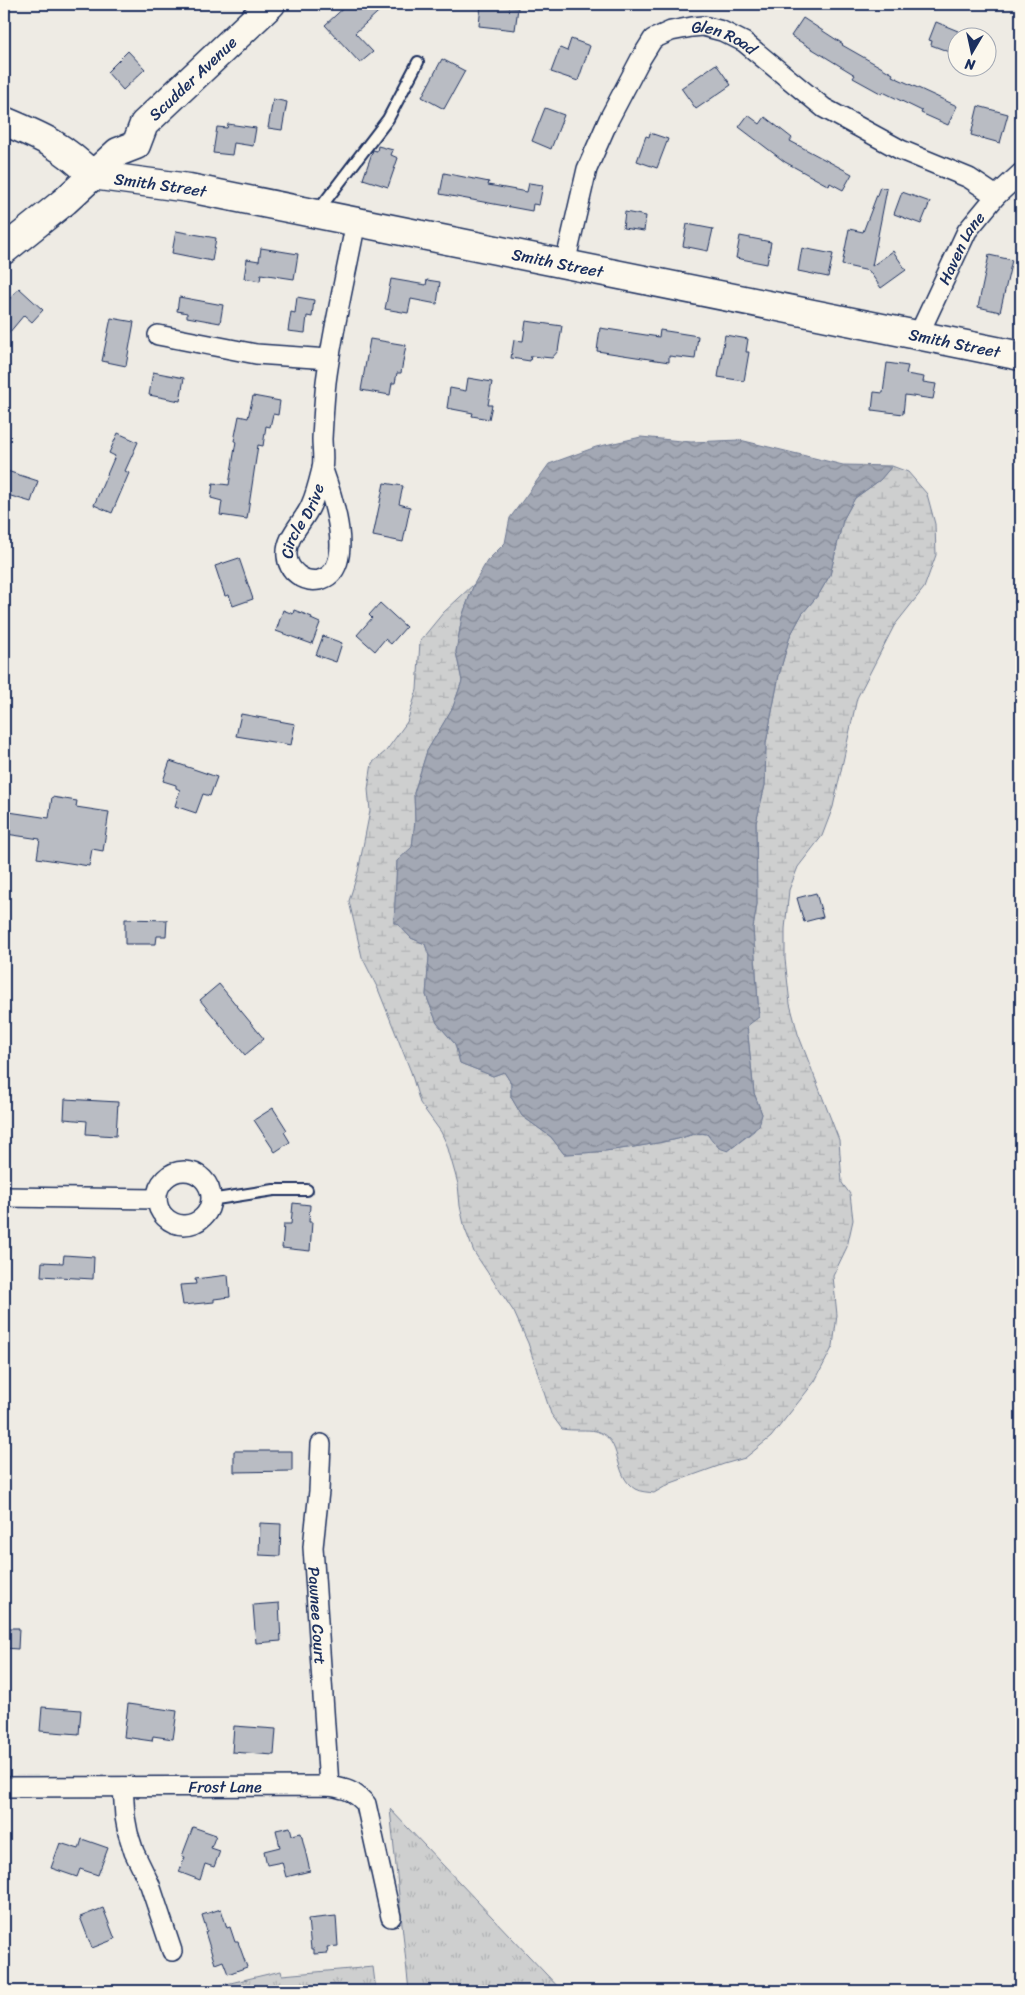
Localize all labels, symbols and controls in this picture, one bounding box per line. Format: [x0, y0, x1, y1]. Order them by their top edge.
street label: Glen Road [690, 12, 765, 63]
north arrow [948, 28, 998, 78]
street label: Scudder Avenue [141, 29, 244, 128]
text: N [963, 51, 978, 78]
street label: Smith Street [112, 164, 210, 206]
street label: Haven Lane [929, 205, 992, 290]
street label: Smith Street [509, 239, 607, 286]
street label: Smith Street [906, 319, 1004, 366]
street label: Circle Drive [272, 480, 332, 559]
street label: Pawnee Court [300, 1566, 335, 1665]
street label: Frost Lane [188, 1772, 262, 1801]

